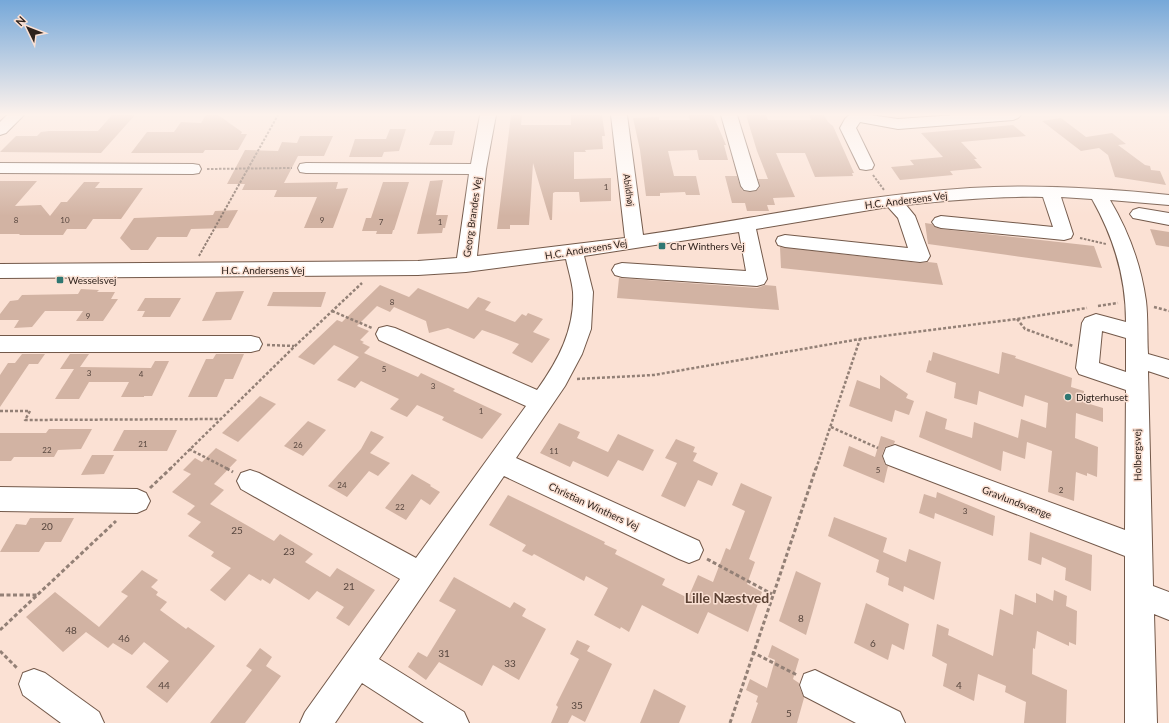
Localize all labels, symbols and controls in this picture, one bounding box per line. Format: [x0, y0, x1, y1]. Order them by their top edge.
north arrow [8, 8, 48, 48]
text: N [13, 13, 28, 28]
street label: Abildhøj [621, 173, 637, 207]
street label: Georg Brandes Vej [460, 176, 484, 258]
house number: 1 [604, 182, 609, 192]
street label: H.C. Andersens Vej [864, 189, 948, 211]
house number: 8 [14, 215, 19, 225]
house number: 10 [60, 215, 70, 225]
house number: 9 [320, 215, 325, 225]
house number: 7 [379, 217, 384, 227]
house number: 1 [438, 217, 443, 227]
street label: H.C. Andersens Vej [544, 237, 628, 261]
place label: Chr Winthers Vej [670, 240, 745, 252]
marker: Chr Winthers Vej [657, 241, 667, 251]
street label: H.C. Andersens Vej [221, 264, 305, 276]
place label: Wesselsvej [68, 274, 116, 286]
marker: Wesselsvej [55, 275, 65, 285]
house number: 8 [390, 297, 395, 307]
house number: 9 [86, 311, 91, 321]
house number: 5 [382, 364, 387, 374]
house number: 3 [87, 368, 92, 378]
house number: 4 [139, 369, 144, 379]
house number: 3 [431, 381, 436, 391]
place label: Digterhuset [1076, 391, 1128, 403]
marker: Digterhuset [1063, 392, 1073, 402]
house number: 1 [479, 406, 484, 416]
street label: Holbergsvej [1131, 429, 1143, 481]
house number: 21 [138, 439, 148, 449]
house number: 26 [293, 440, 303, 450]
house number: 22 [42, 445, 52, 455]
house number: 11 [549, 446, 559, 456]
house number: 5 [876, 465, 881, 475]
house number: 24 [337, 480, 347, 490]
street label: Christian Winthers Vej [547, 480, 641, 532]
street label: Gravlundsvænge [981, 483, 1053, 521]
house number: 2 [1059, 485, 1064, 495]
house number: 22 [395, 502, 405, 512]
house number: 3 [963, 506, 968, 516]
house number: 20 [41, 520, 53, 532]
house number: 25 [231, 524, 243, 536]
house number: 23 [283, 545, 295, 557]
house number: 21 [343, 580, 355, 592]
district label: Lille Næstved [685, 589, 769, 606]
house number: 8 [798, 612, 804, 624]
house number: 48 [65, 624, 77, 636]
house number: 46 [118, 632, 130, 644]
house number: 6 [870, 637, 876, 649]
house number: 31 [438, 647, 450, 659]
house number: 33 [504, 657, 516, 669]
house number: 44 [158, 679, 170, 691]
house number: 4 [956, 679, 962, 691]
house number: 35 [571, 699, 583, 711]
house number: 5 [786, 707, 792, 719]

